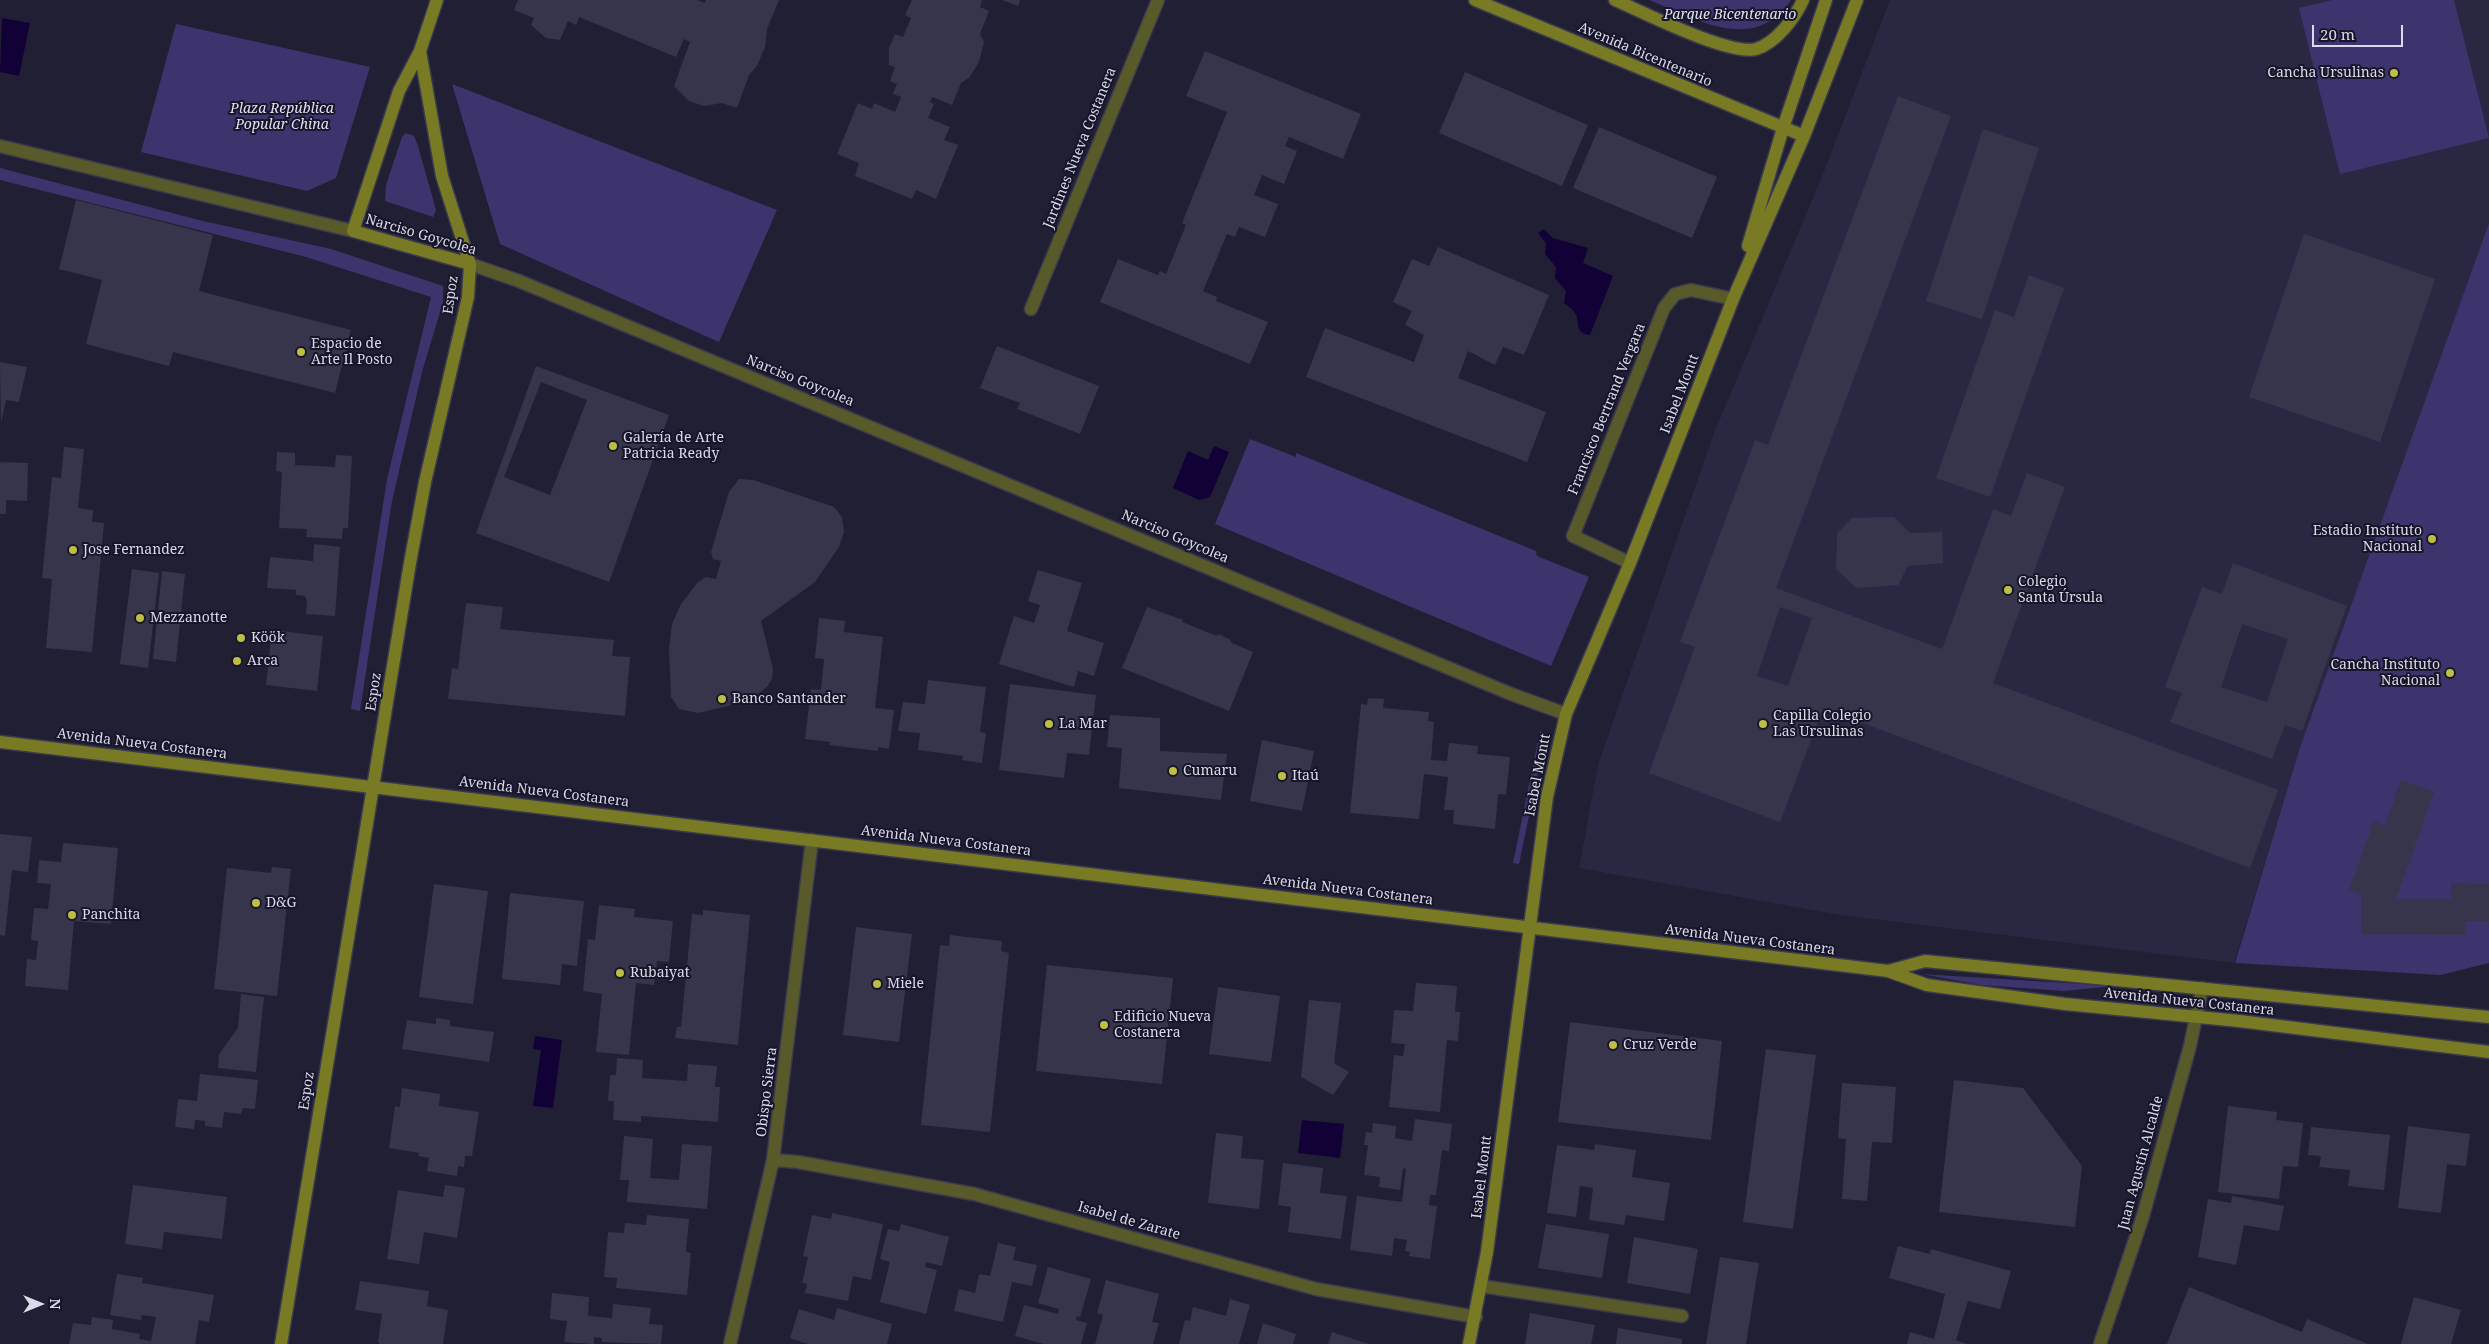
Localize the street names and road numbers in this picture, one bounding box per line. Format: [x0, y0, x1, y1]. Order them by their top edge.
street label: Avenida Bicentenario [1576, 19, 1714, 91]
street label: Jardines Nueva Costanera [1040, 65, 1120, 231]
street label: Narciso Goycolea [363, 211, 479, 259]
street label: Espoz [440, 275, 462, 315]
street label: Francisco Bertrand Vergara [1565, 321, 1649, 497]
street label: Narciso Goycolea [744, 352, 856, 410]
street label: Isabel Montt [1657, 352, 1703, 436]
street label: Narciso Goycolea [1119, 507, 1231, 567]
street label: Espoz [363, 671, 385, 713]
street label: Avenida Nueva Costanera [56, 725, 228, 763]
street label: Isabel Montt [1522, 732, 1554, 818]
street label: Avenida Nueva Costanera [458, 773, 630, 811]
street label: Avenida Nueva Costanera [860, 822, 1032, 860]
street label: Avenida Nueva Costanera [1262, 871, 1434, 909]
street label: Avenida Nueva Costanera [1664, 921, 1836, 959]
street label: Avenida Nueva Costanera [2103, 985, 2275, 1019]
street label: Obispo Sierra [753, 1046, 781, 1138]
street label: Espoz [296, 1070, 318, 1112]
street label: Juan Agustín Alcalde [2115, 1094, 2167, 1232]
street label: Isabel Montt [1469, 1135, 1495, 1219]
street label: Isabel de Zarate [1076, 1198, 1182, 1244]

